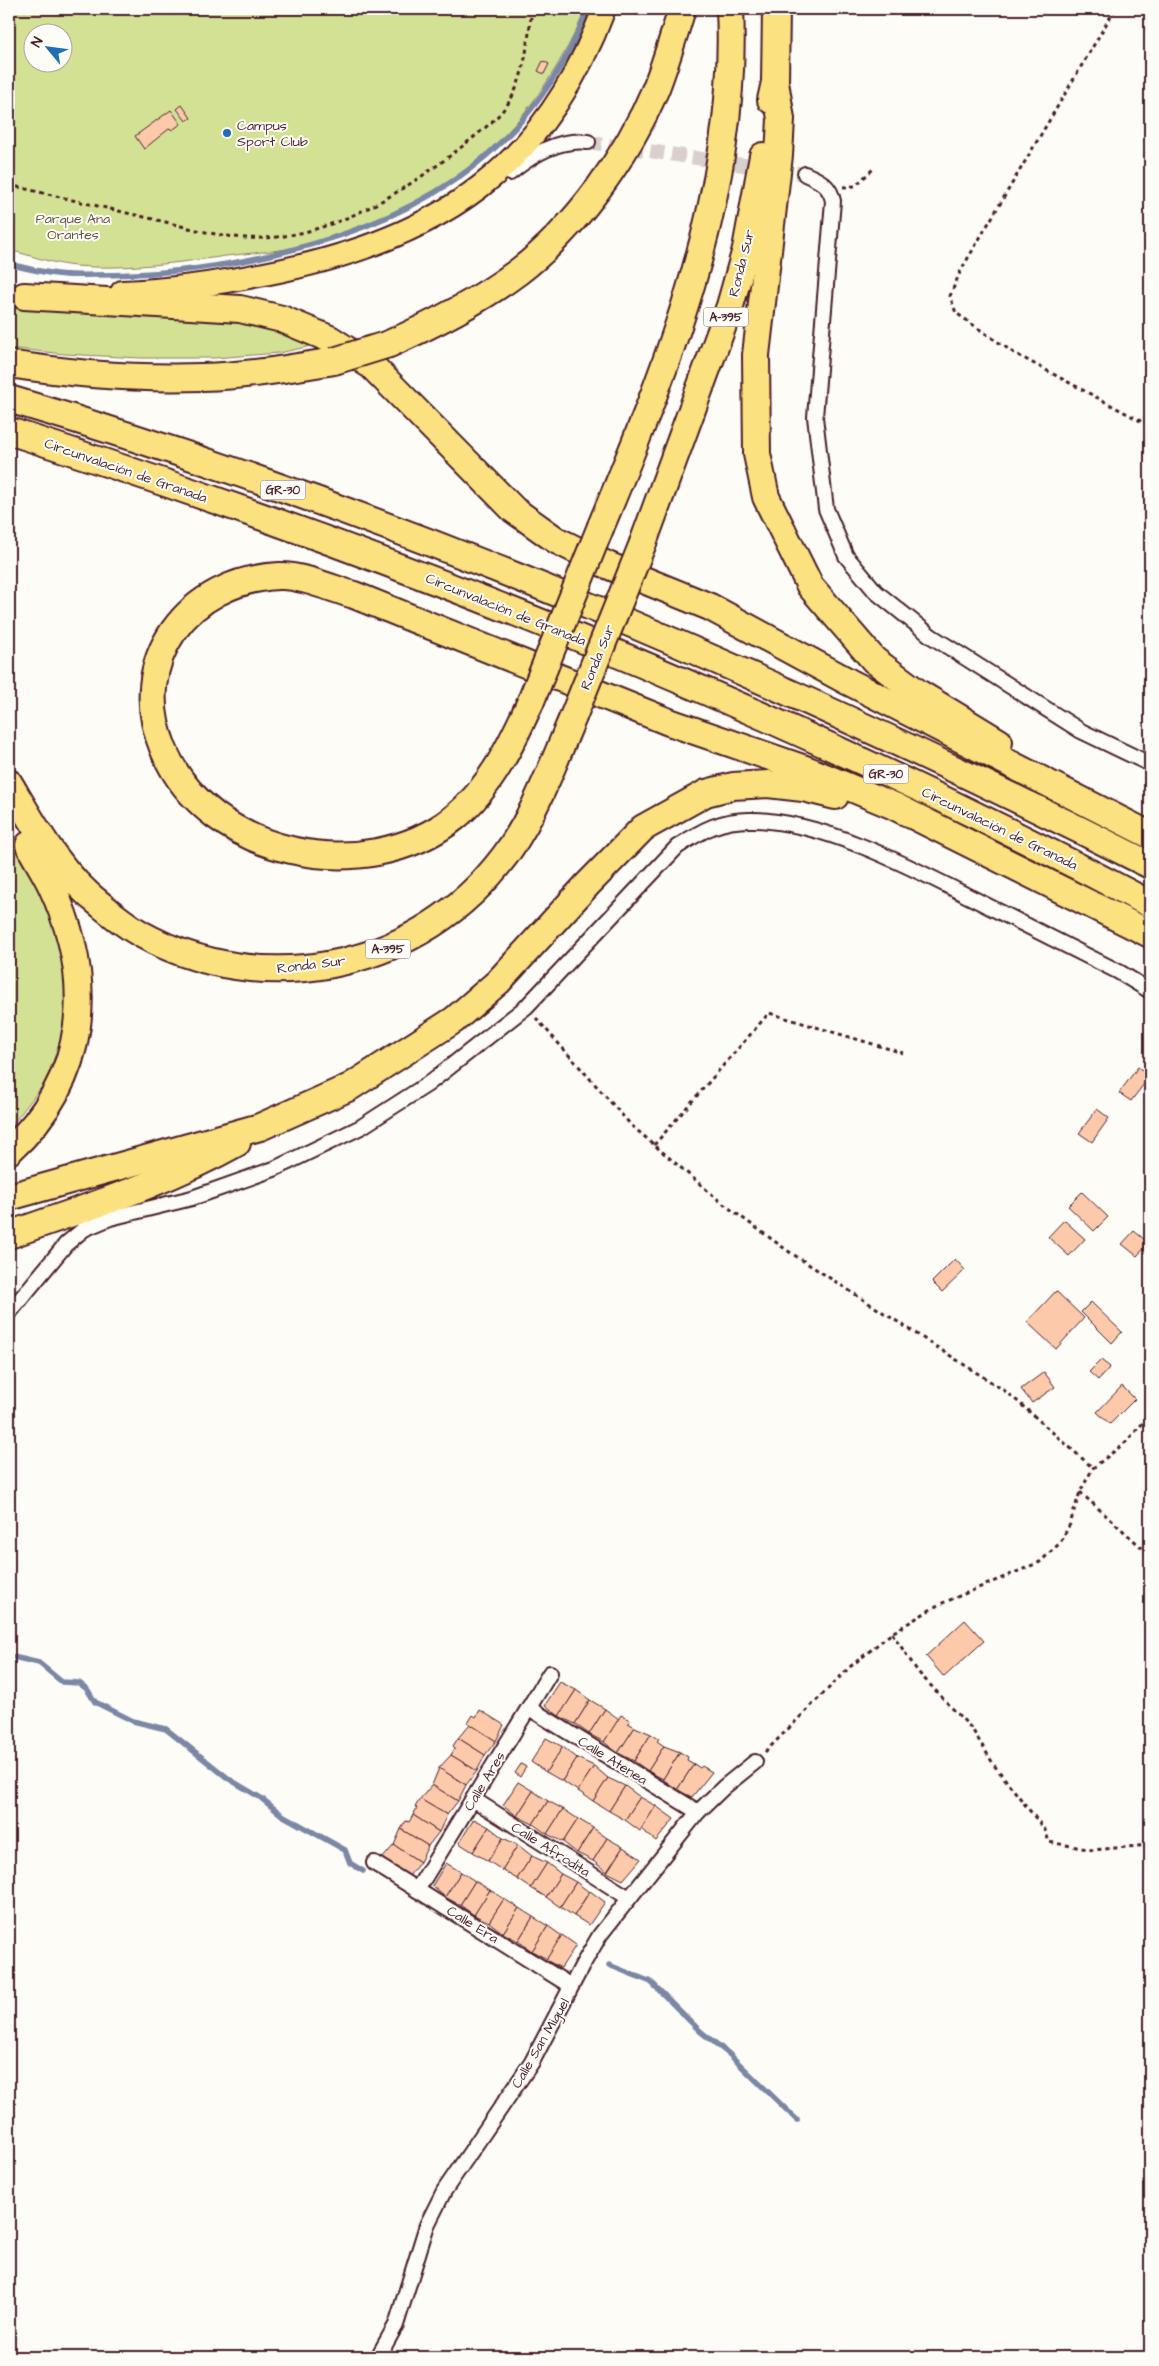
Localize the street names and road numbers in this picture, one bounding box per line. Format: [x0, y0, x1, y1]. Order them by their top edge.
street label: Ronda Sur [724, 227, 760, 299]
road number: A-395 [704, 308, 748, 326]
street label: Circunvalación de Granada [41, 434, 210, 508]
road number: GR-30 [260, 480, 306, 500]
street label: Circunvalación de Granada [423, 569, 589, 651]
street label: Ronda Sur [576, 622, 620, 693]
road number: GR-30 [864, 764, 908, 784]
street label: Circunvalación de Granada [918, 782, 1081, 875]
road number: A-395 [366, 940, 410, 959]
street label: Ronda Sur [276, 951, 347, 979]
street label: Calle Atenea [574, 1732, 651, 1790]
street label: Calle Ares [459, 1748, 510, 1815]
street label: Calle Afrodita [507, 1818, 594, 1882]
street label: Calle Era [443, 1901, 502, 1949]
street label: Calle San Miguel [507, 1995, 575, 2092]

